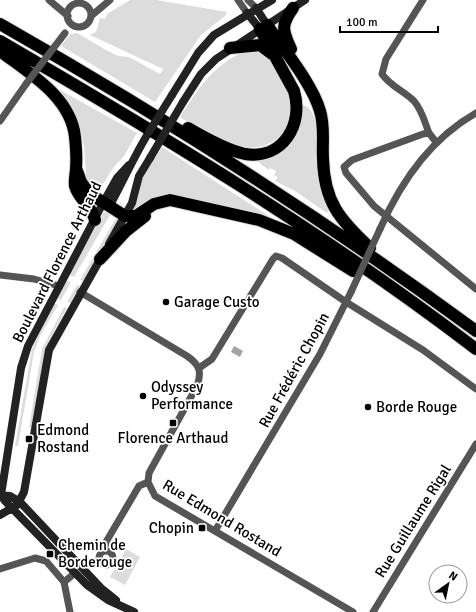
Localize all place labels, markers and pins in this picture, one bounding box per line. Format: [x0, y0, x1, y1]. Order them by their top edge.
place label: Garage Custo [174, 293, 260, 311]
marker: Garage Custo [161, 297, 171, 307]
place label: Odyssey Performance [151, 378, 233, 413]
marker: Odyssey Performance [138, 391, 148, 401]
place label: Borde Rouge [376, 398, 457, 416]
marker: Borde Rouge [363, 402, 373, 412]
marker: Florence Arthaud [168, 418, 178, 428]
place label: Edmond Rostand [37, 421, 89, 456]
place label: Florence Arthaud [118, 429, 228, 447]
marker: Edmond Rostand [24, 434, 34, 444]
place label: Chopin [149, 519, 194, 537]
marker: Chopin [197, 523, 207, 533]
place label: Chemin de Borderouge [58, 536, 132, 571]
marker: Chemin de Borderouge [45, 549, 55, 559]

